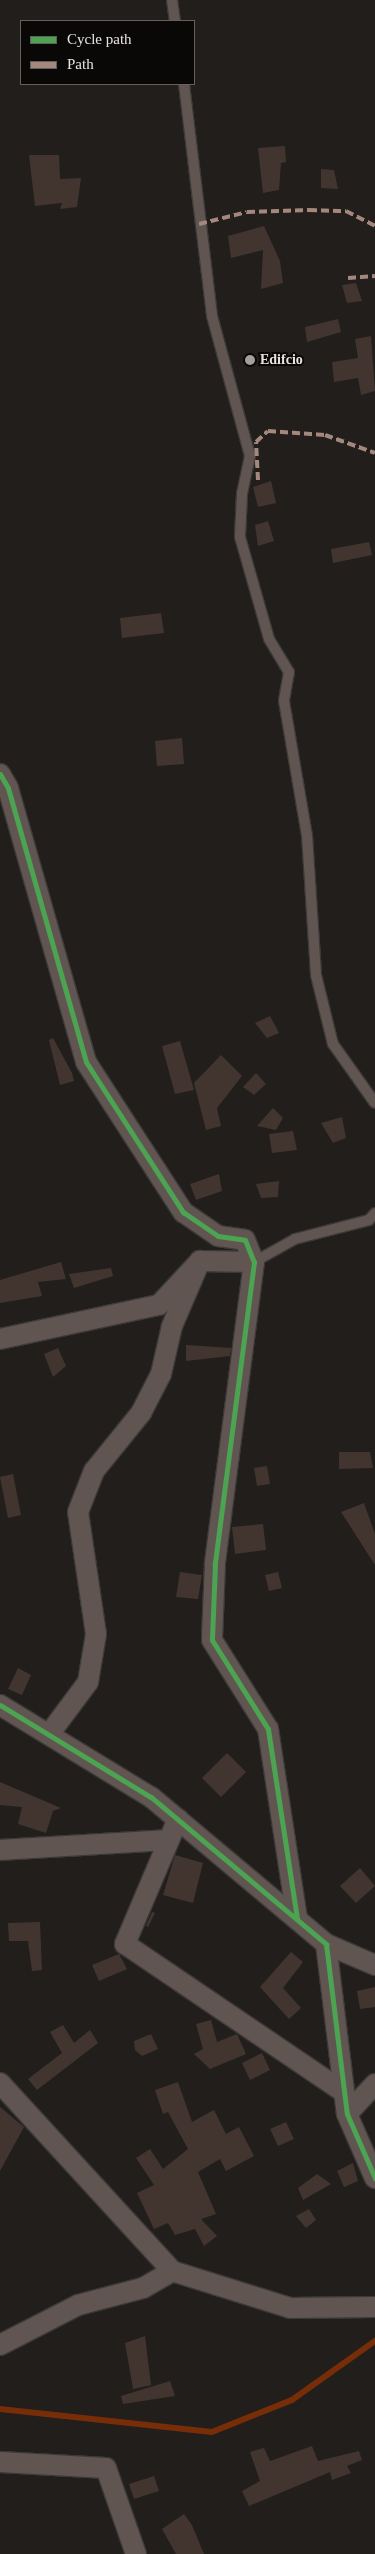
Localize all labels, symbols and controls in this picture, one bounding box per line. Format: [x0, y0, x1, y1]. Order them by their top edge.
legend [20, 20, 195, 85]
text: Cycle path [67, 31, 132, 47]
text: Path [67, 56, 94, 72]
place label: Edifcio [260, 352, 303, 368]
marker: Edifcio [244, 354, 256, 366]

